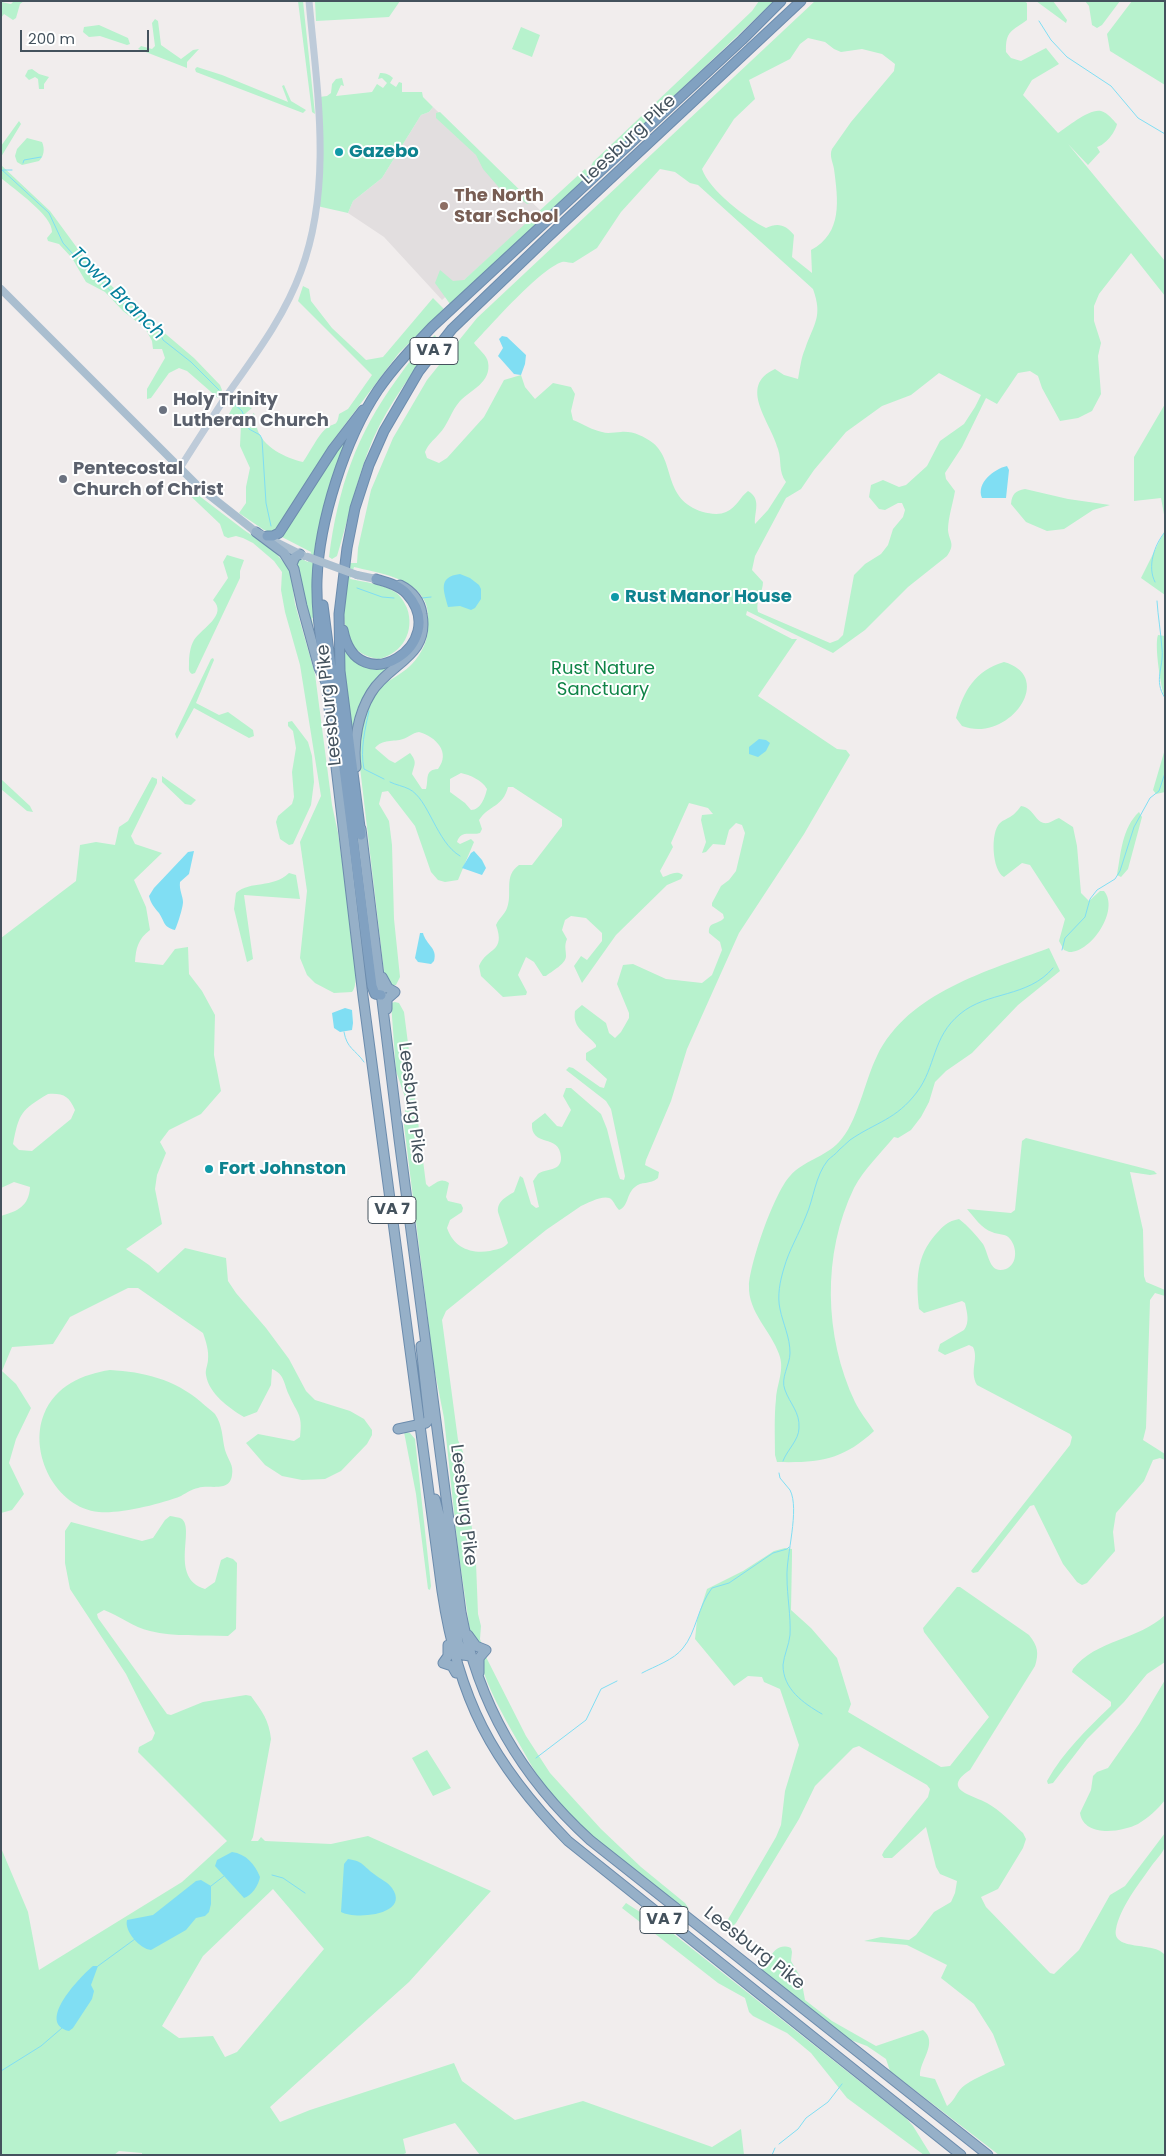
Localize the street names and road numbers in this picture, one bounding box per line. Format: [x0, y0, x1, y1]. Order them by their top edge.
street label: Leesburg Pike [577, 90, 681, 190]
road number: VA 7 [410, 338, 458, 364]
street label: Leesburg Pike [313, 643, 347, 767]
street label: Leesburg Pike [393, 1041, 429, 1165]
road number: VA 7 [368, 1196, 416, 1224]
street label: Leesburg Pike [445, 1443, 481, 1567]
street label: Leesburg Pike [699, 1903, 809, 1995]
road number: VA 7 [640, 1906, 688, 1934]

